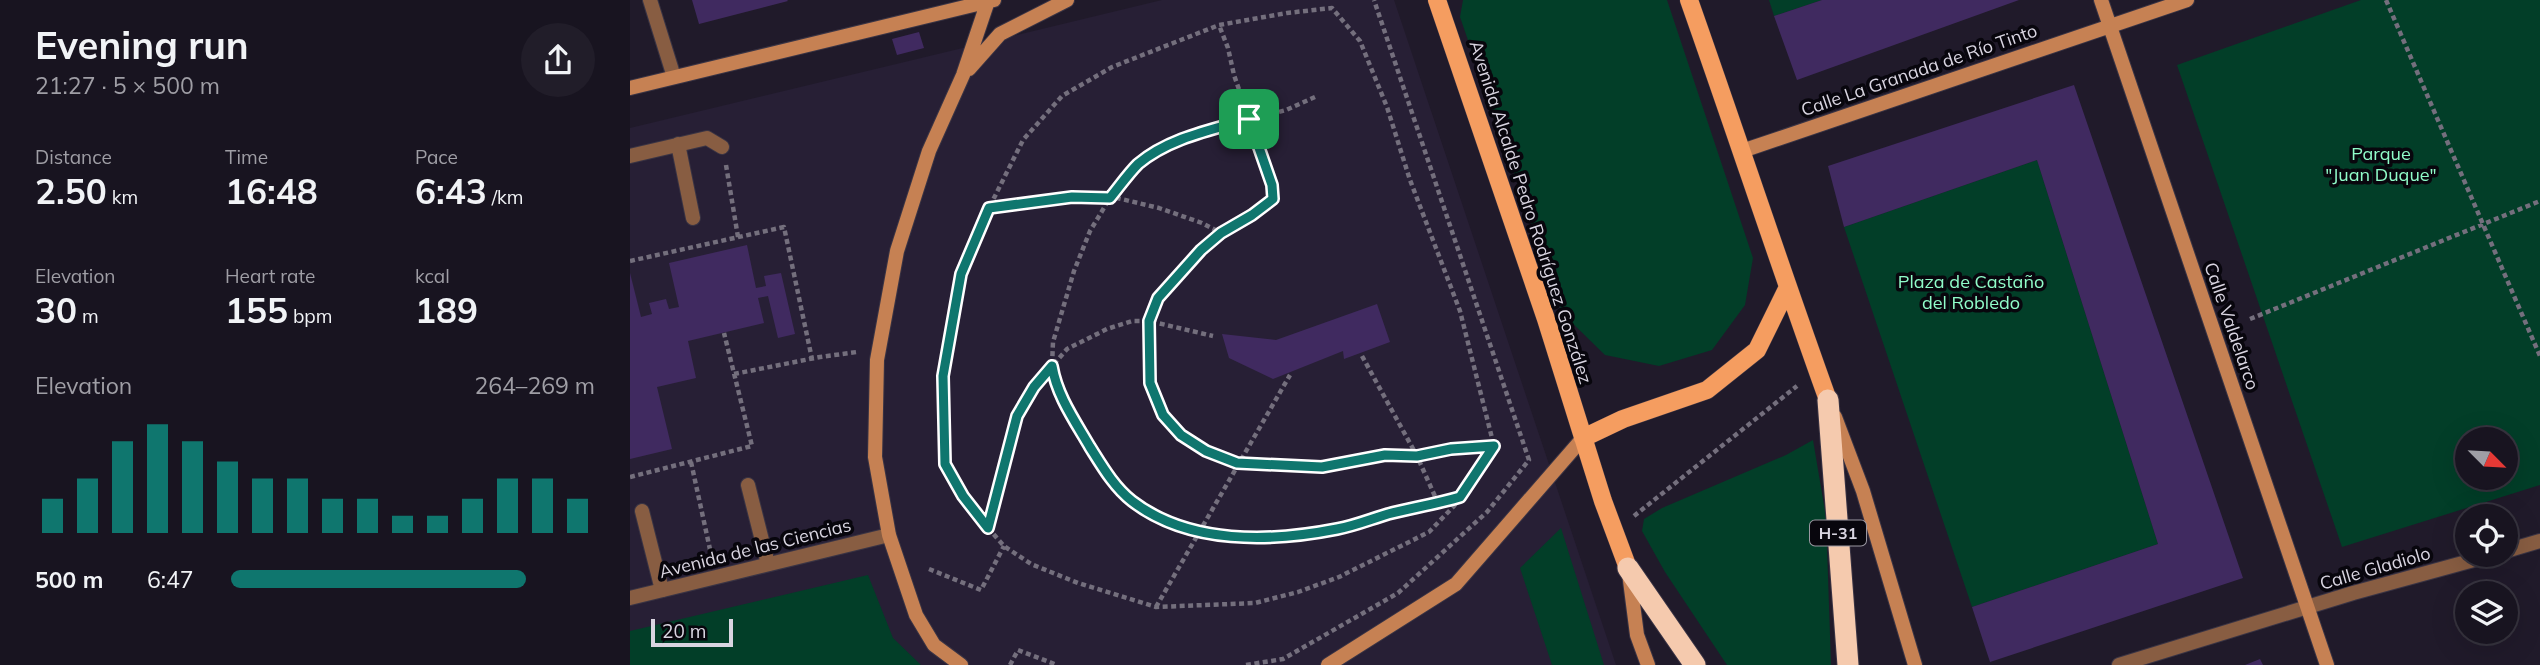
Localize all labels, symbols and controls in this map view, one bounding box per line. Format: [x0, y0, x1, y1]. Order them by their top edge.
street label: Calle La Granada de Río Tinto [1798, 19, 2040, 121]
text: Evening run [35, 21, 249, 69]
button: share [521, 23, 595, 97]
street label: Avenida Alcalde Pedro Rodríguez González [1464, 37, 1598, 387]
text: 21:27 · 5 × 500 m [35, 71, 220, 100]
pin [1219, 89, 1279, 149]
icon: arrive [1230, 100, 1268, 138]
park label: Parque "Juan Duque" [2325, 142, 2437, 186]
text: Distance [35, 145, 112, 169]
text: Time [225, 145, 268, 169]
text: Pace [415, 145, 458, 169]
text: 2.50 [35, 169, 107, 213]
text: 16:48 [225, 169, 318, 213]
text: 6:43 [415, 169, 487, 213]
text: km [107, 185, 138, 209]
text: /km [487, 185, 524, 209]
street label: Calle Valdelarco [2199, 259, 2265, 393]
text: Elevation [35, 264, 115, 288]
text: Heart rate [225, 264, 315, 288]
text: kcal [415, 264, 450, 288]
park label: Plaza de Castaño del Robledo [1898, 270, 2044, 314]
text: 30 [35, 288, 77, 332]
text: 155 [225, 288, 288, 332]
text: 189 [415, 288, 478, 332]
text: m [77, 304, 99, 328]
text: bpm [288, 304, 332, 328]
text: Elevation [35, 371, 132, 400]
text: 264–269 m [474, 371, 595, 400]
north arrow [2455, 427, 2518, 490]
map controls [2455, 427, 2518, 644]
button: locate [2455, 504, 2518, 567]
street label: Avenida de las Ciencias [657, 513, 853, 583]
road number: H-31 [1810, 520, 1866, 546]
street label: Calle Gladiolo [2317, 541, 2433, 595]
text: 500 m [35, 565, 103, 594]
text: 6:47 [147, 565, 194, 594]
button: layers [2455, 581, 2518, 644]
scale bar [651, 616, 733, 648]
text: 20 m [662, 619, 706, 643]

